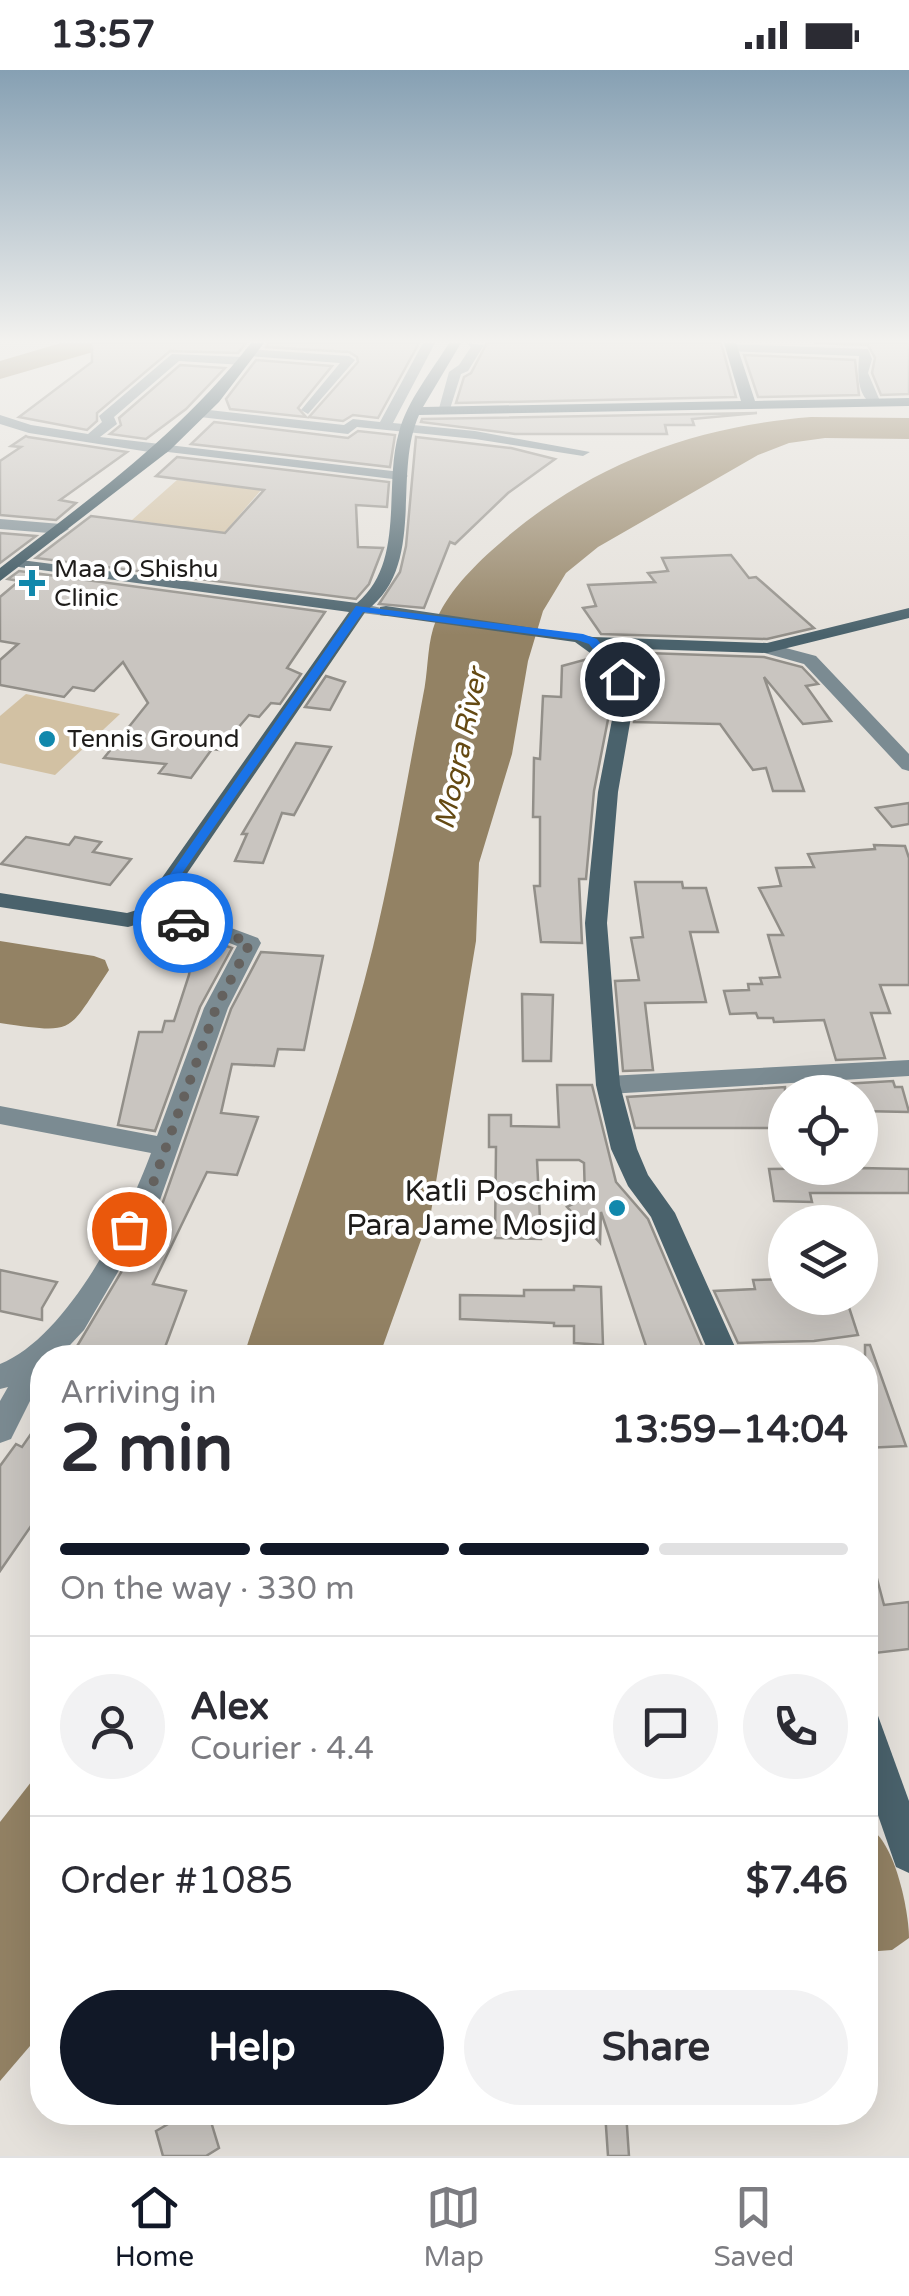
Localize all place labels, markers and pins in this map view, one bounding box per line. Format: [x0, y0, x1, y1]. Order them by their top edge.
place label: Maa O Shishu Clinic [54, 554, 219, 613]
marker: Maa O Shishu Clinic [19, 570, 45, 596]
pin [580, 637, 665, 722]
place label: Tennis Ground [67, 724, 240, 754]
marker: Tennis Ground [36, 728, 58, 750]
place label: Katli Poschim Para Jame Mosjid [346, 1173, 597, 1244]
pin [87, 1187, 172, 1272]
marker: Katli Poschim Para Jame Mosjid [606, 1197, 628, 1219]

